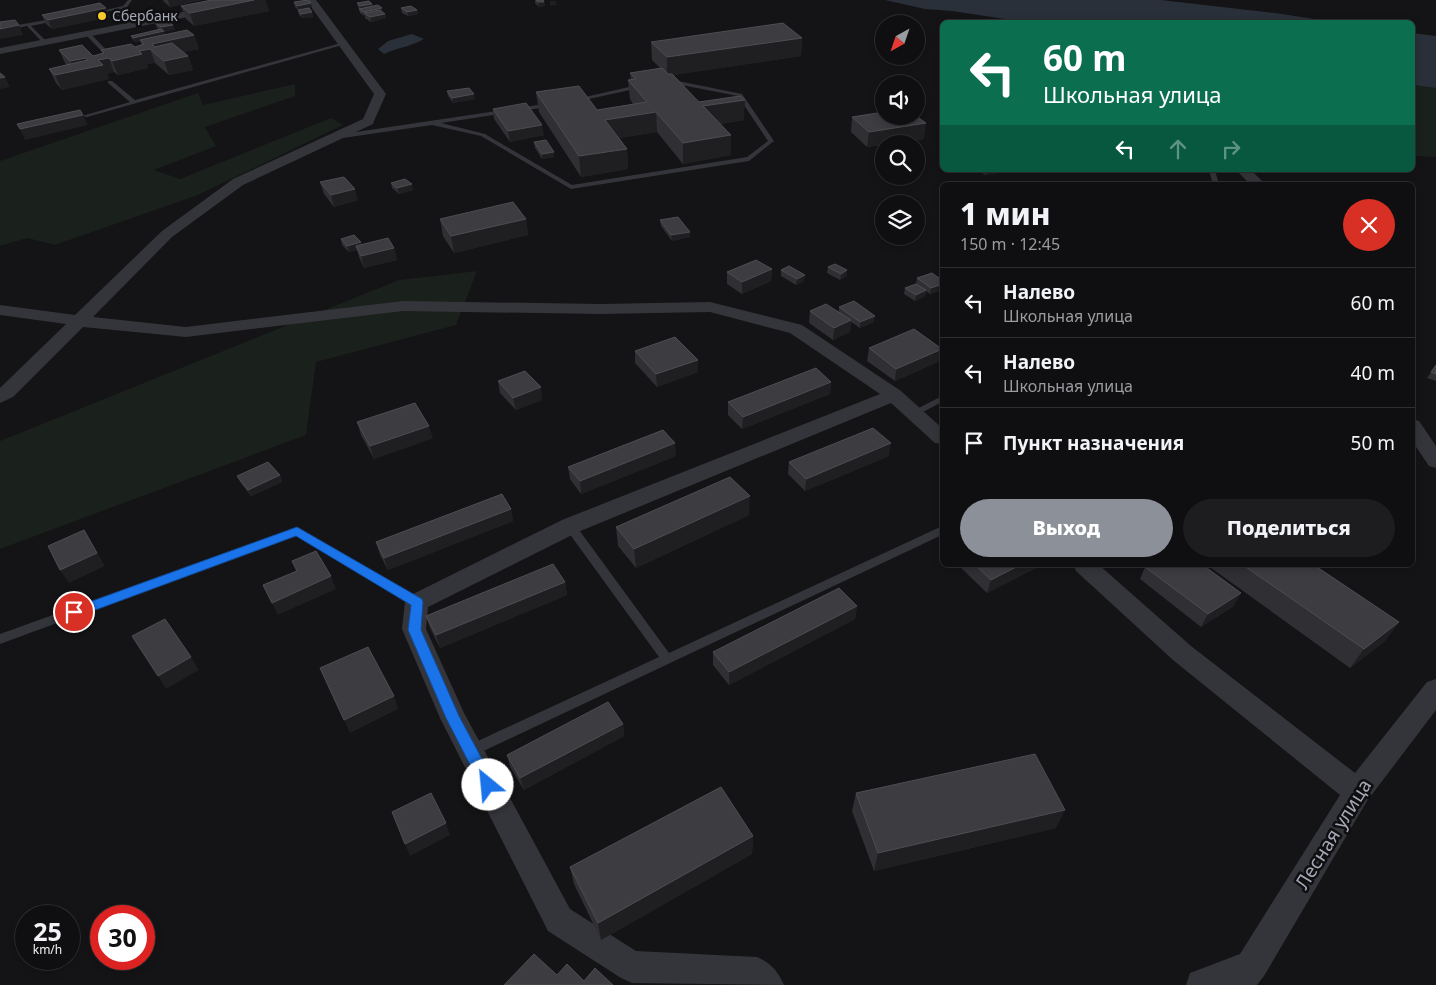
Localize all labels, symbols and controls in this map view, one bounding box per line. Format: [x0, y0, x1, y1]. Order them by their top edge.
place label: Сбербанк [112, 6, 178, 25]
marker: Сбербанк [96, 10, 108, 22]
north arrow [875, 15, 925, 65]
map controls [875, 15, 925, 245]
text: 60 m [1043, 34, 1126, 81]
icon: left [960, 40, 1025, 105]
button: sound [875, 75, 925, 125]
text: Школьная улица [1043, 79, 1222, 109]
button: search [875, 135, 925, 185]
icon: left [1111, 135, 1139, 163]
icon: ahead [1164, 135, 1192, 163]
icon: right [1217, 135, 1245, 163]
text: 1 мин [960, 193, 1051, 234]
button: layers [875, 195, 925, 245]
button: close [1343, 199, 1395, 251]
text: 150 m · 12:45 [960, 233, 1060, 255]
text: Налево [1003, 279, 1075, 305]
icon: left [960, 289, 988, 317]
text: 60 m [1351, 290, 1395, 316]
text: Школьная улица [1003, 305, 1133, 327]
text: Налево [1003, 349, 1075, 375]
icon: left [960, 359, 988, 387]
text: 40 m [1351, 360, 1395, 386]
text: Школьная улица [1003, 375, 1133, 397]
icon: arrive [960, 429, 988, 457]
text: Пункт назначения [1003, 430, 1184, 456]
text: 50 m [1351, 430, 1395, 456]
button: Выход [960, 499, 1173, 557]
button: Поделиться [1183, 499, 1395, 557]
pin [53, 591, 95, 633]
icon: arrive [60, 598, 88, 626]
position arrow [461, 758, 513, 810]
street label: Лесная улица [1289, 774, 1377, 894]
speed limit sign: 30 [90, 905, 155, 970]
text: 25 [33, 914, 62, 948]
text: km/h [33, 941, 62, 958]

